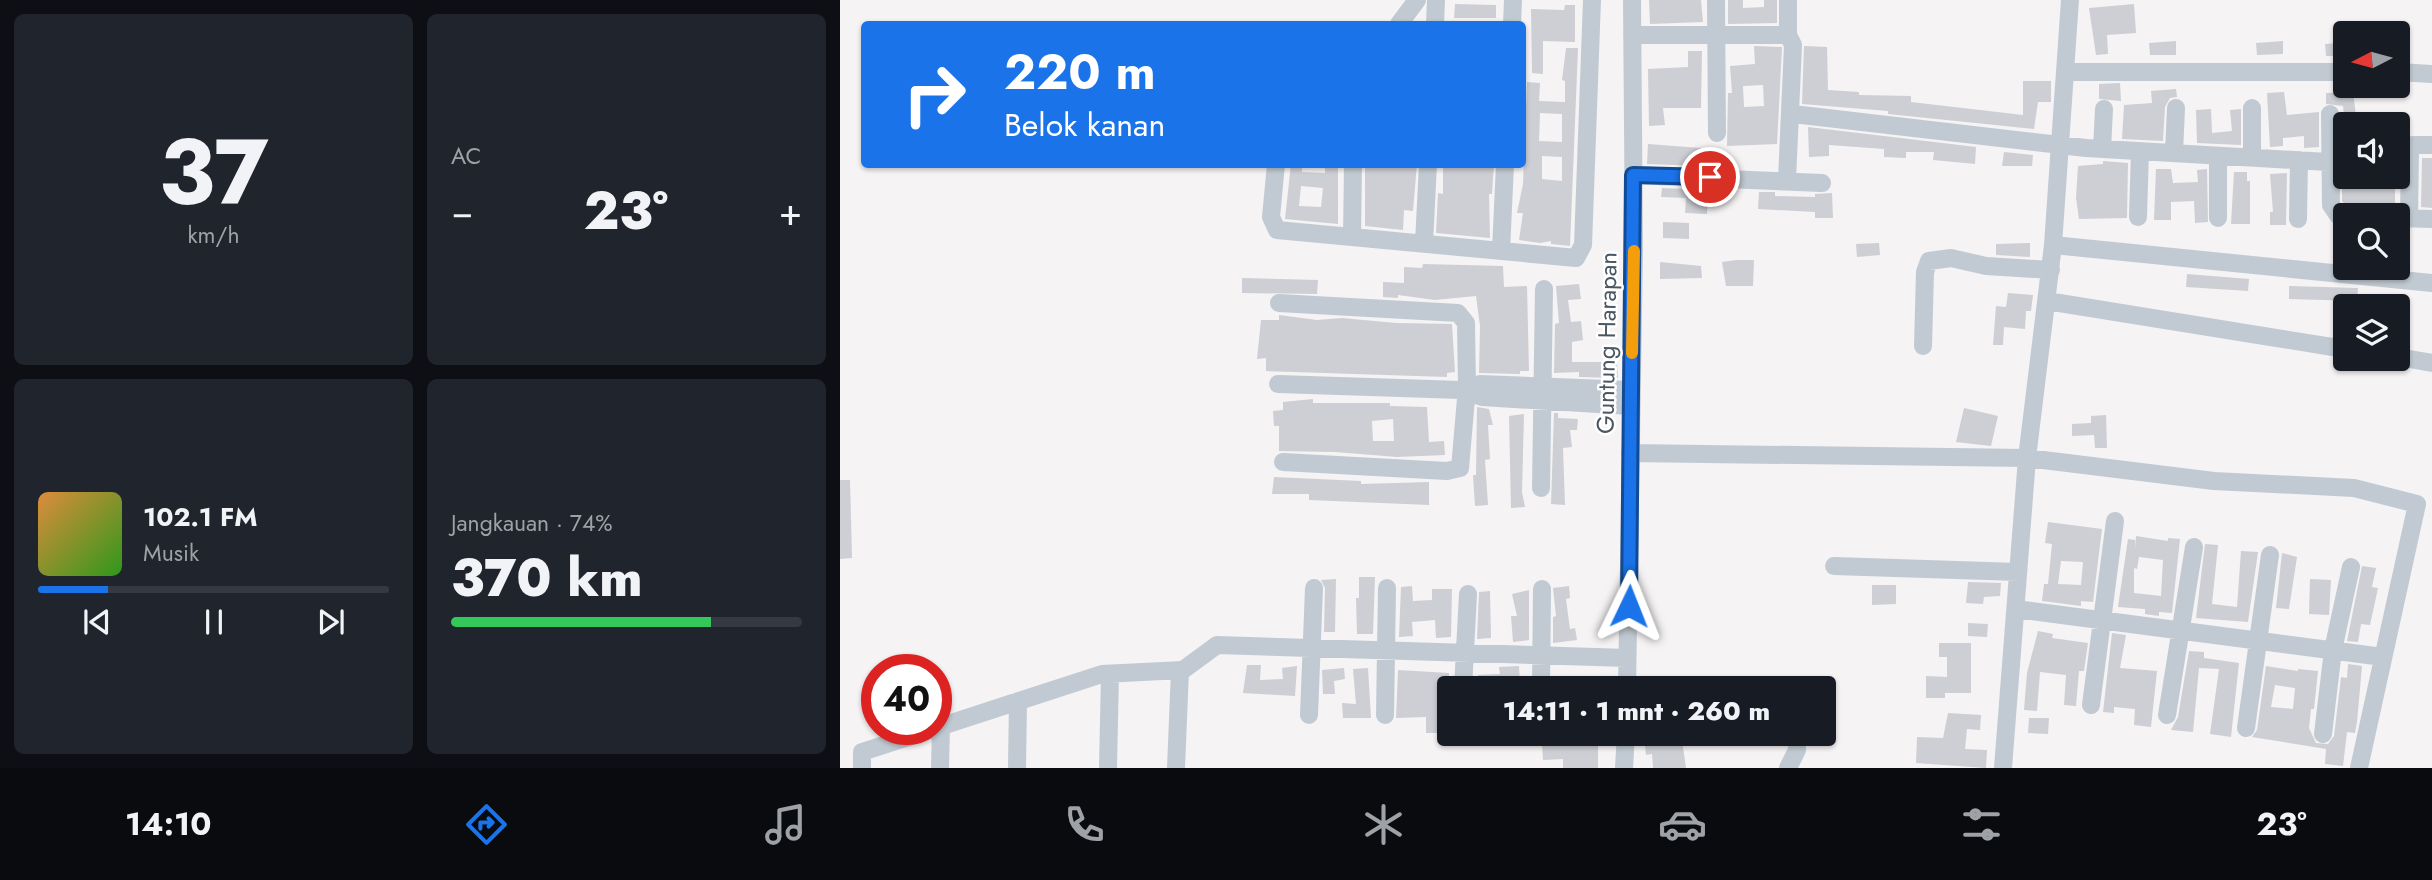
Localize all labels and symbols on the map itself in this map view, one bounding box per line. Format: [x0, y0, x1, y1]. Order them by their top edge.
north arrow [2333, 21, 2410, 98]
pin [1680, 147, 1740, 207]
street label: Guntung Harapan [1587, 252, 1626, 434]
position arrow [1592, 569, 1666, 643]
speed limit sign: 40 [861, 654, 952, 745]

